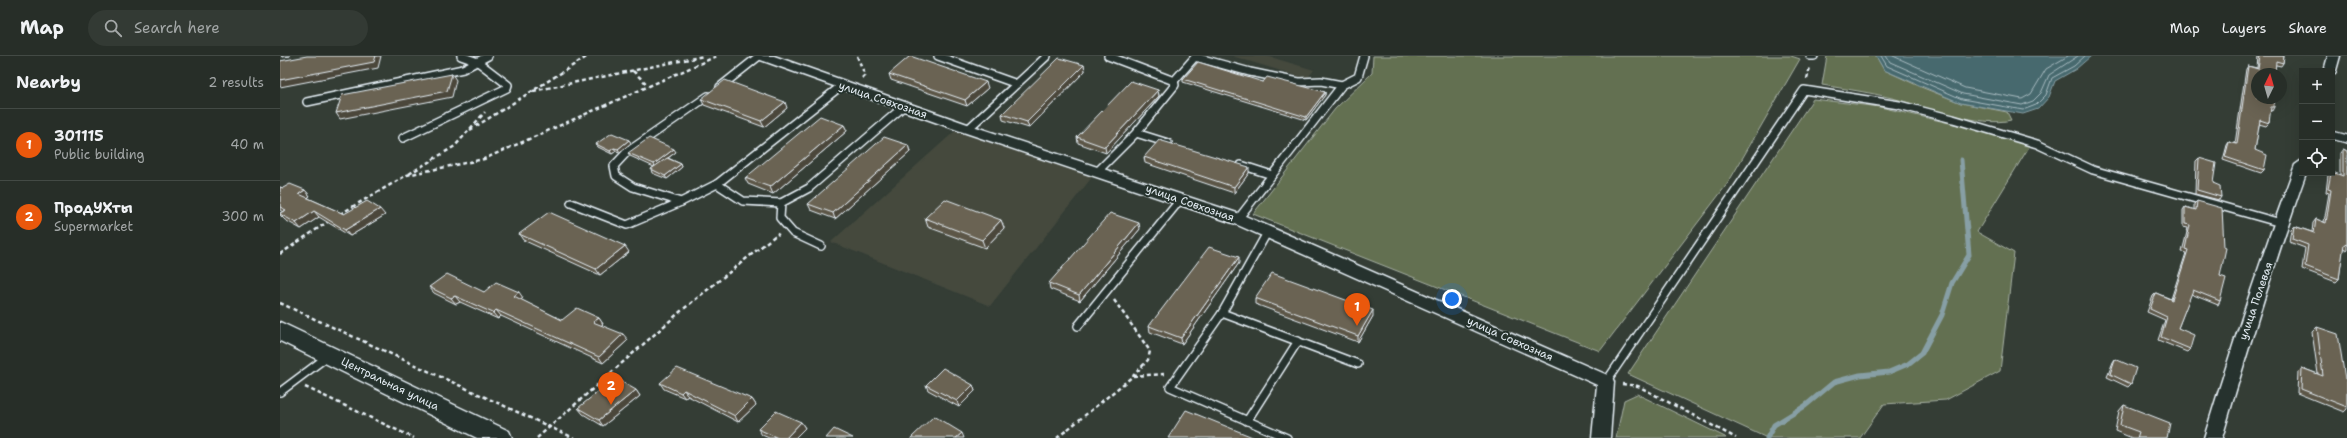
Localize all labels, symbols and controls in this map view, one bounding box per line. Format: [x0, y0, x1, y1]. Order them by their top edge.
search box [88, 10, 368, 46]
text: Map [20, 15, 64, 40]
icon: search [102, 17, 124, 39]
text: Search here [134, 18, 220, 38]
text: Map [2170, 19, 2200, 37]
text: Layers [2222, 19, 2266, 37]
text: Share [2288, 19, 2327, 37]
north arrow [2251, 68, 2287, 104]
map controls [2299, 68, 2335, 176]
button: + [2299, 68, 2335, 104]
text: Nearby [16, 71, 81, 93]
text: 2 results [208, 74, 264, 91]
street label: улица Совхозная [837, 78, 929, 122]
button: − [2299, 104, 2335, 140]
text: 301115 [54, 126, 104, 146]
text: 1 [26, 136, 32, 153]
text: 40 m [230, 136, 264, 153]
button: locate [2299, 140, 2335, 176]
text: Public building [54, 146, 145, 163]
street label: улица Совхозная [1144, 181, 1236, 225]
text: ПродУХты [54, 198, 133, 218]
text: 2 [24, 208, 34, 225]
text: 300 m [221, 208, 264, 225]
text: Supermarket [54, 218, 133, 235]
street label: улица Полевая [2236, 260, 2276, 342]
your location [1442, 289, 1462, 309]
pin: 1 [1344, 293, 1370, 326]
street label: улица Совхозная [1464, 313, 1556, 365]
street label: Центральная улица [339, 354, 442, 414]
pin: 2 [598, 372, 624, 405]

